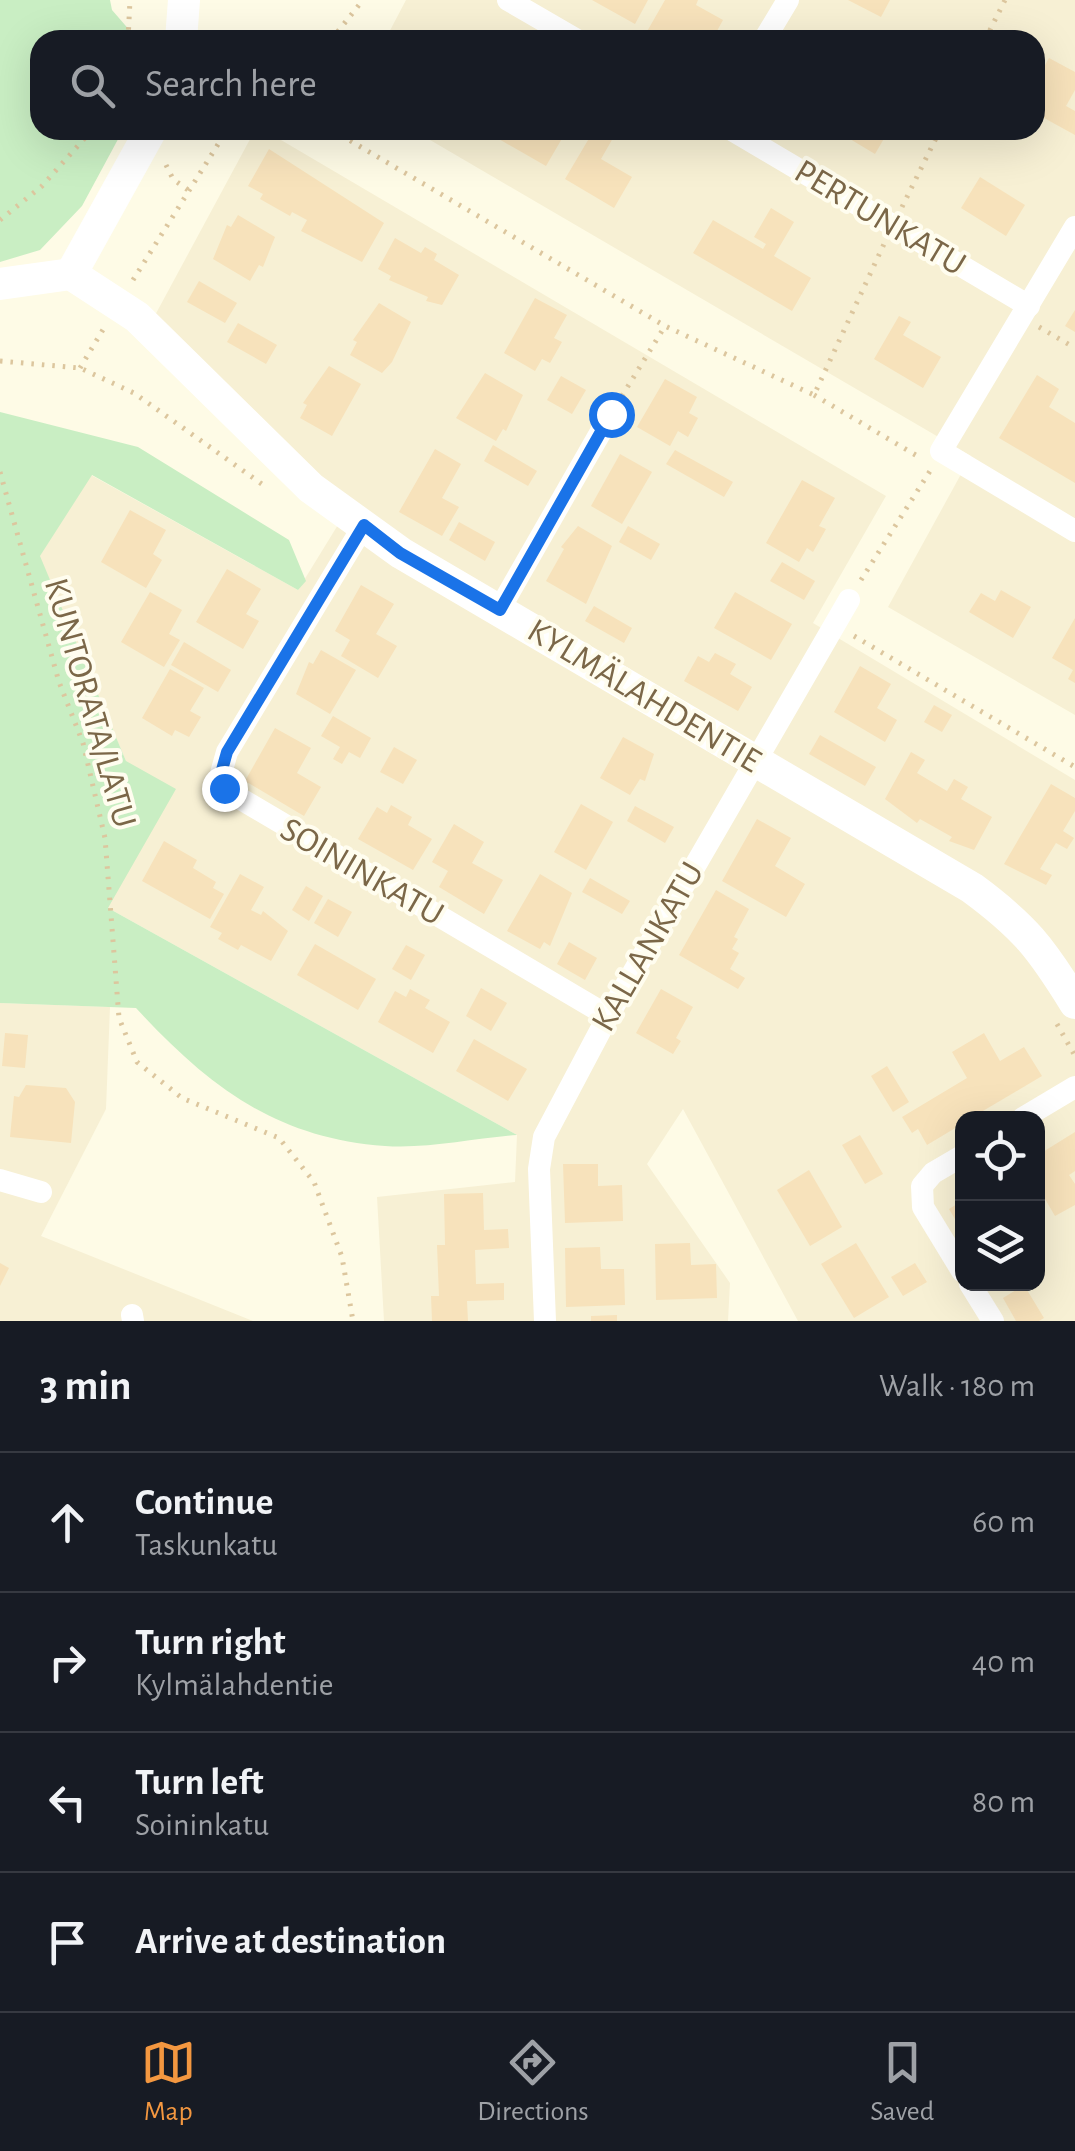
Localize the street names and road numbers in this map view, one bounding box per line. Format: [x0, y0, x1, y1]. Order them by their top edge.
street label: PERTUNKATU [788, 153, 972, 283]
street label: KUNTORATA/LATU [38, 574, 142, 832]
street label: KYLMÄLAHDENTIE [521, 612, 767, 779]
street label: SOININKATU [275, 811, 449, 933]
street label: KALLANKATU [586, 856, 710, 1038]

